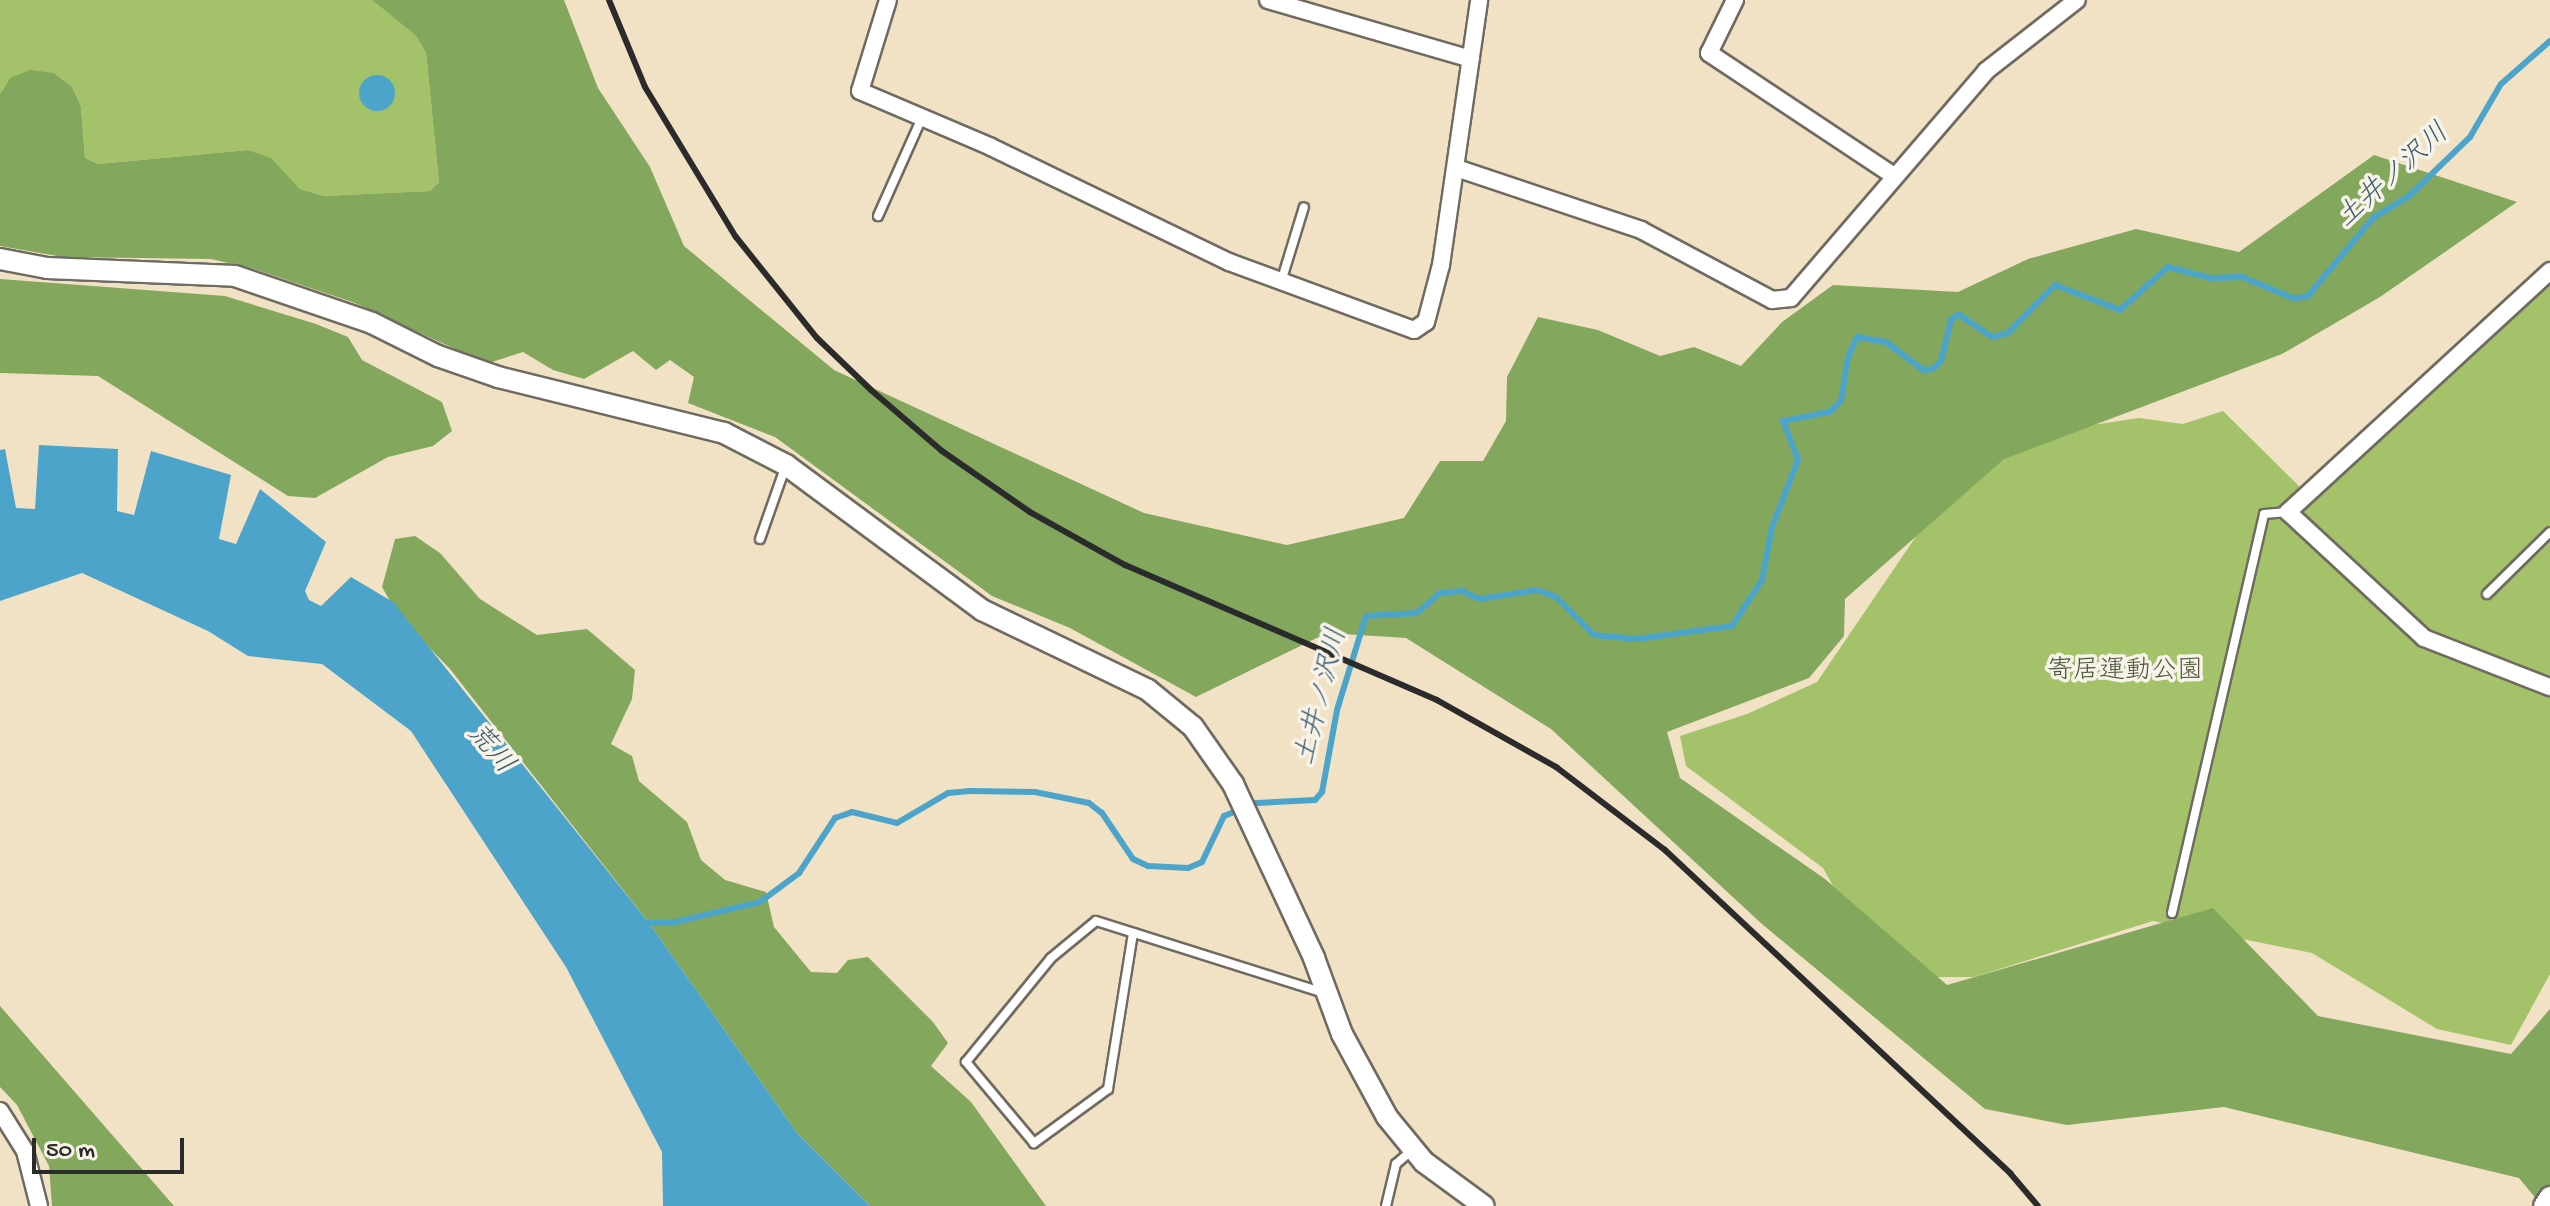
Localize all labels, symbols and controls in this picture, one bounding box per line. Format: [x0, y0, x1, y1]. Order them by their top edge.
water label: 土井ノ沢川 [2331, 118, 2457, 236]
water label: 土井ノ沢川 [1290, 625, 1356, 769]
park label: 寄居運動公園 [2047, 657, 2203, 689]
water label: 荒川 [458, 718, 520, 782]
scale bar [36, 1122, 188, 1172]
text: 50 m [46, 1137, 95, 1166]

